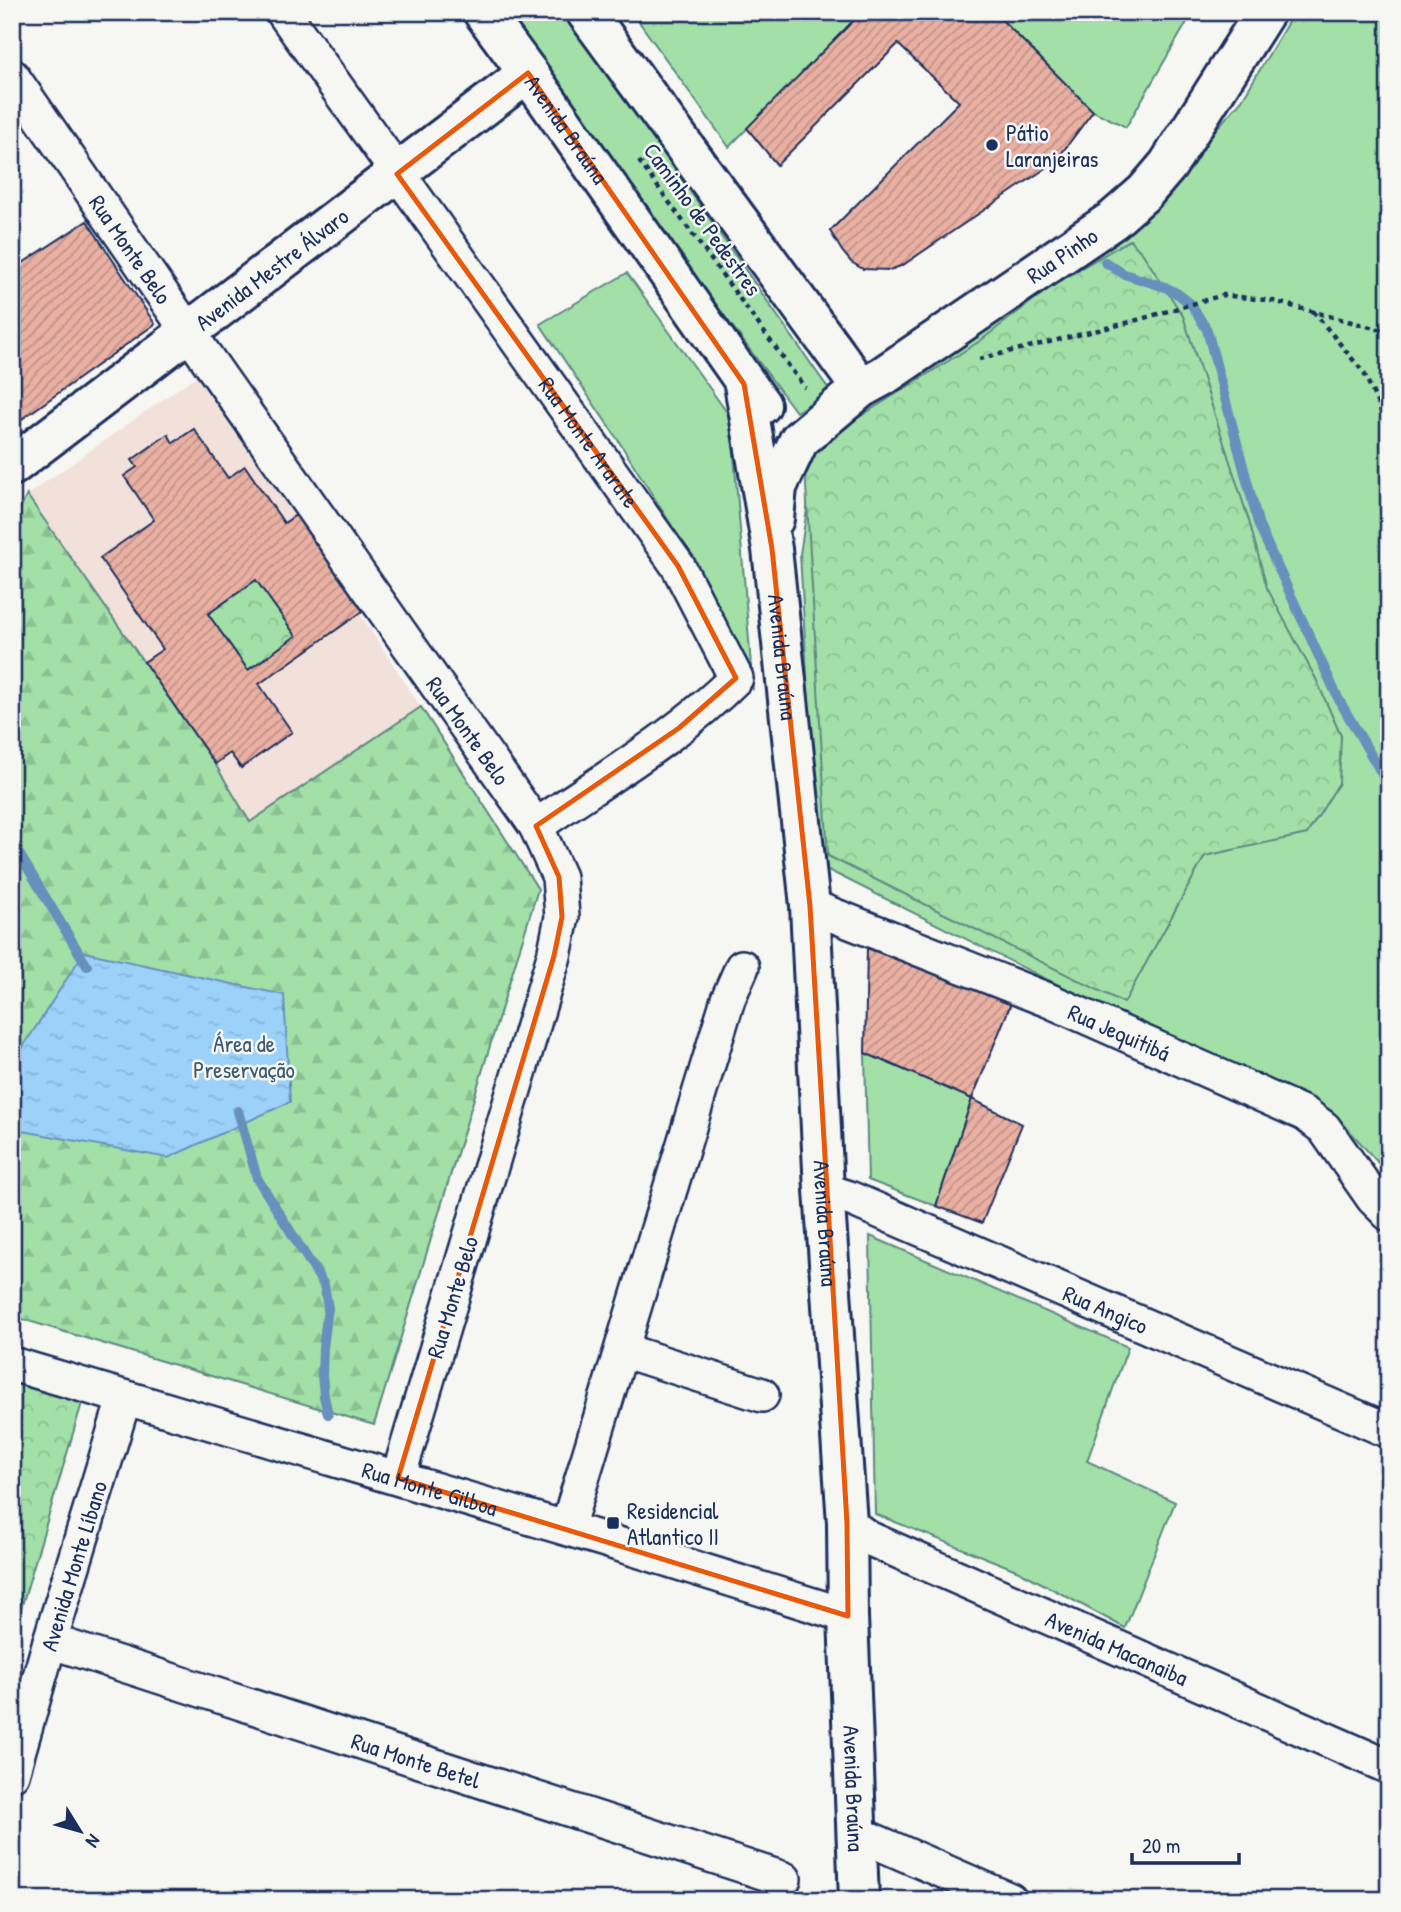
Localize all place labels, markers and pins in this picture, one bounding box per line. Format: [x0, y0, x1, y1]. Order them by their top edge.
place label: Pátio Laranjeiras [1006, 117, 1098, 174]
marker: Pátio Laranjeiras [984, 137, 1000, 153]
place label: Residencial Atlantico II [627, 1495, 719, 1552]
marker: Residencial Atlantico II [605, 1515, 621, 1531]

